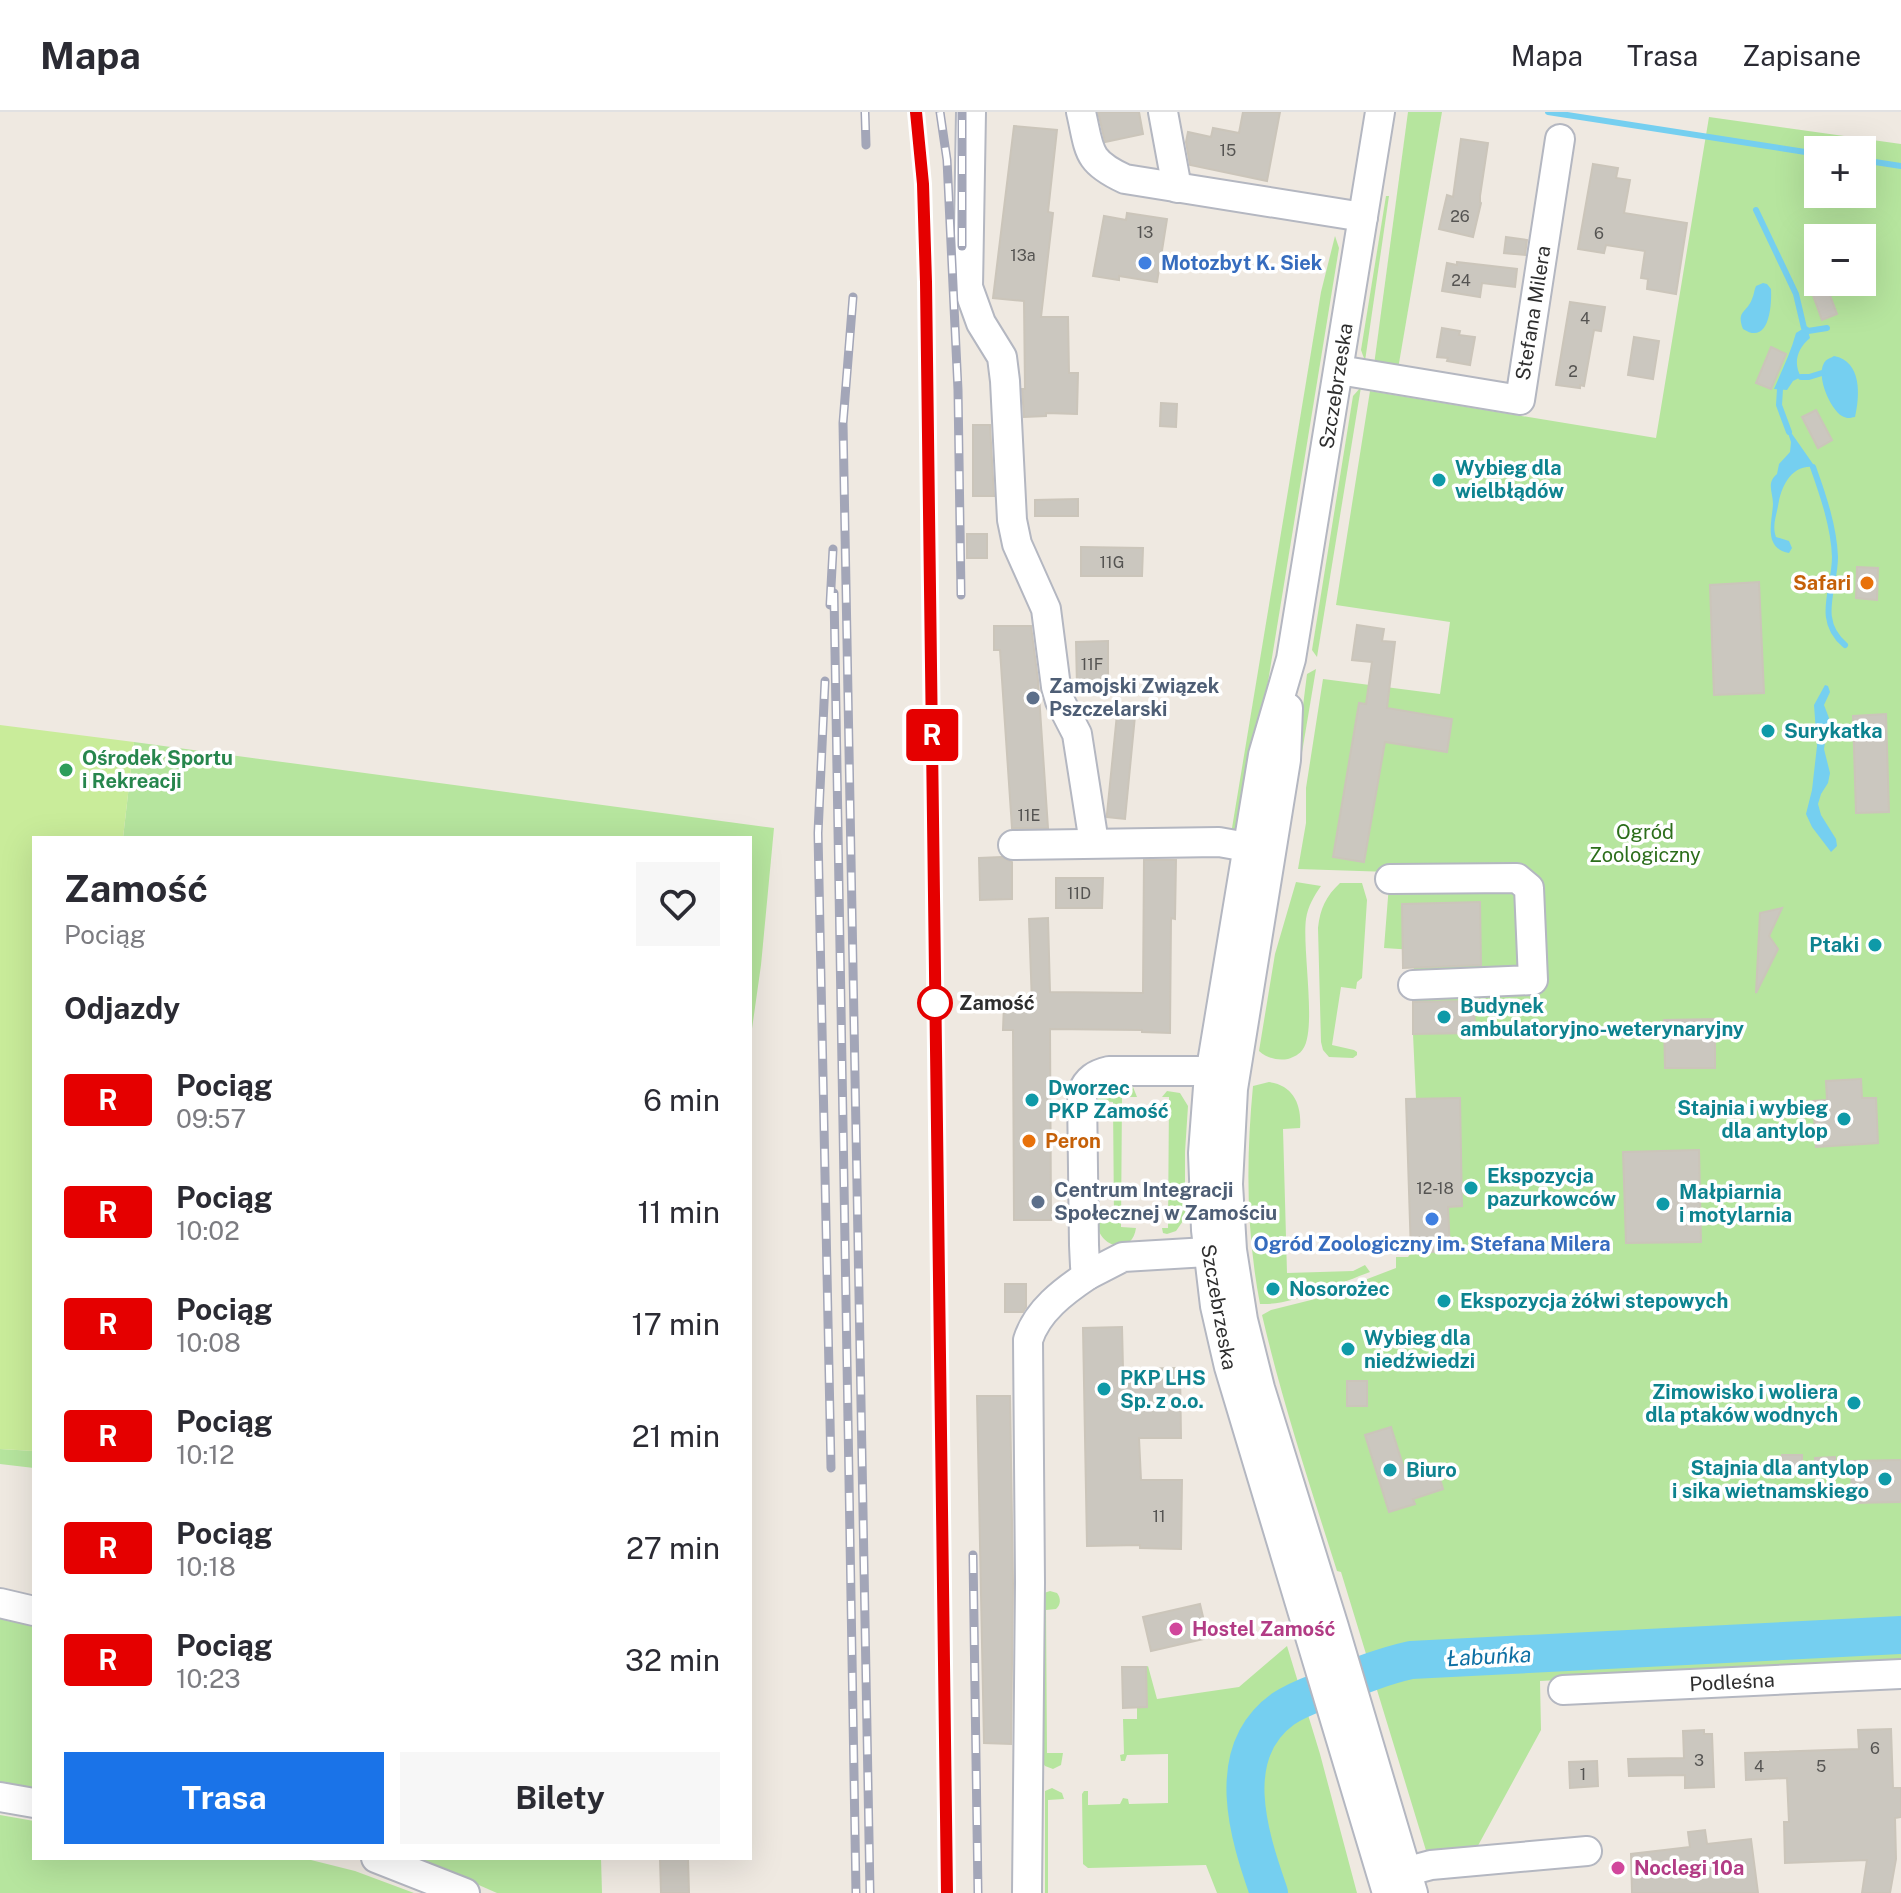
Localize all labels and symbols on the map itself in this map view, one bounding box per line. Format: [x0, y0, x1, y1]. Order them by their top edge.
house number: 15 [1220, 141, 1236, 160]
house number: 26 [1450, 207, 1470, 226]
house number: 13 [1137, 223, 1153, 242]
house number: 6 [1594, 224, 1604, 243]
street label: Stefana Milera [1511, 244, 1555, 382]
house number: 13a [1010, 246, 1036, 265]
place label: Motozbyt K. Siek [1161, 251, 1323, 275]
marker: Motozbyt K. Siek [1136, 254, 1154, 272]
house number: 24 [1451, 271, 1471, 290]
house number: 4 [1580, 309, 1590, 328]
street label: Szczebrzeska [1314, 321, 1358, 451]
house number: 2 [1568, 362, 1578, 381]
place label: Wybieg dla wielbłądów [1455, 456, 1564, 503]
marker: Wybieg dla wielbłądów [1430, 471, 1448, 489]
house number: 11G [1100, 553, 1124, 572]
place label: Safari [1793, 571, 1851, 595]
marker: Safari [1858, 574, 1876, 592]
house number: 11F [1081, 655, 1103, 674]
place label: Zamojski Związek Pszczelarski [1049, 674, 1220, 721]
marker: Zamojski Związek Pszczelarski [1024, 689, 1042, 707]
line badge: R [906, 709, 958, 761]
place label: Surykatka [1784, 719, 1883, 743]
marker: Surykatka [1759, 722, 1777, 740]
place label: Ośrodek Sportu i Rekreacji [82, 746, 233, 793]
marker: Ośrodek Sportu i Rekreacji [57, 761, 75, 779]
house number: 11E [1018, 806, 1040, 825]
park label: Ogród Zoologiczny [1589, 820, 1701, 867]
house number: 11D [1067, 884, 1091, 903]
place label: Ptaki [1809, 933, 1859, 957]
marker: Ptaki [1866, 936, 1884, 954]
marker: Zamość [918, 986, 952, 1020]
place label: Zamość [959, 991, 1035, 1015]
place label: Budynek ambulatoryjno-weterynaryjny [1460, 994, 1744, 1041]
marker: Budynek ambulatoryjno-weterynaryjny [1435, 1008, 1453, 1026]
place label: Dworzec PKP Zamość [1048, 1076, 1169, 1123]
marker: Dworzec PKP Zamość [1023, 1091, 1041, 1109]
place label: Stajnia i wybieg dla antylop [1677, 1096, 1828, 1143]
marker: Stajnia i wybieg dla antylop [1835, 1110, 1853, 1128]
place label: Peron [1045, 1129, 1101, 1153]
marker: Peron [1020, 1132, 1038, 1150]
place label: Ekspozycja pazurkowców [1487, 1164, 1616, 1211]
place label: Centrum Integracji Społecznej w Zamościu [1054, 1178, 1277, 1225]
house number: 12-18 [1416, 1179, 1454, 1198]
marker: Ekspozycja pazurkowców [1462, 1179, 1480, 1197]
place label: Małpiarnia i motylarnia [1679, 1180, 1792, 1227]
marker: Centrum Integracji Społecznej w Zamościu [1029, 1193, 1047, 1211]
marker: Małpiarnia i motylarnia [1654, 1195, 1672, 1213]
marker: Ogród Zoologiczny im. Stefana Milera [1423, 1210, 1441, 1228]
place label: Ogród Zoologiczny im. Stefana Milera [1254, 1232, 1610, 1256]
street label: Szczebrzeska [1196, 1242, 1242, 1372]
place label: Nosorożec [1289, 1277, 1390, 1301]
marker: Nosorożec [1264, 1280, 1282, 1298]
place label: Ekspozycja żółwi stepowych [1460, 1289, 1728, 1313]
marker: Ekspozycja żółwi stepowych [1435, 1292, 1453, 1310]
place label: Wybieg dla niedźwiedzi [1364, 1326, 1475, 1373]
marker: Wybieg dla niedźwiedzi [1339, 1340, 1357, 1358]
place label: PKP LHS Sp. z o.o. [1120, 1366, 1206, 1413]
marker: PKP LHS Sp. z o.o. [1095, 1380, 1113, 1398]
place label: Zimowisko i woliera dla ptaków wodnych [1645, 1380, 1838, 1427]
marker: Zimowisko i woliera dla ptaków wodnych [1845, 1394, 1863, 1412]
place label: Stajnia dla antylop i sika wietnamskiego [1672, 1456, 1869, 1503]
place label: Biuro [1406, 1458, 1457, 1482]
marker: Biuro [1381, 1461, 1399, 1479]
marker: Stajnia dla antylop i sika wietnamskiego [1876, 1470, 1894, 1488]
house number: 11 [1152, 1507, 1166, 1526]
place label: Hostel Zamość [1192, 1617, 1336, 1641]
marker: Hostel Zamość [1167, 1620, 1185, 1638]
water label: Łabuńka [1446, 1641, 1532, 1671]
street label: Podleśna [1689, 1668, 1775, 1696]
house number: 6 [1870, 1739, 1880, 1758]
house number: 3 [1694, 1751, 1704, 1770]
house number: 4 [1754, 1757, 1764, 1776]
house number: 5 [1816, 1757, 1826, 1776]
house number: 1 [1580, 1765, 1586, 1784]
place label: Noclegi 10a [1634, 1856, 1744, 1880]
marker: Noclegi 10a [1609, 1859, 1627, 1877]

